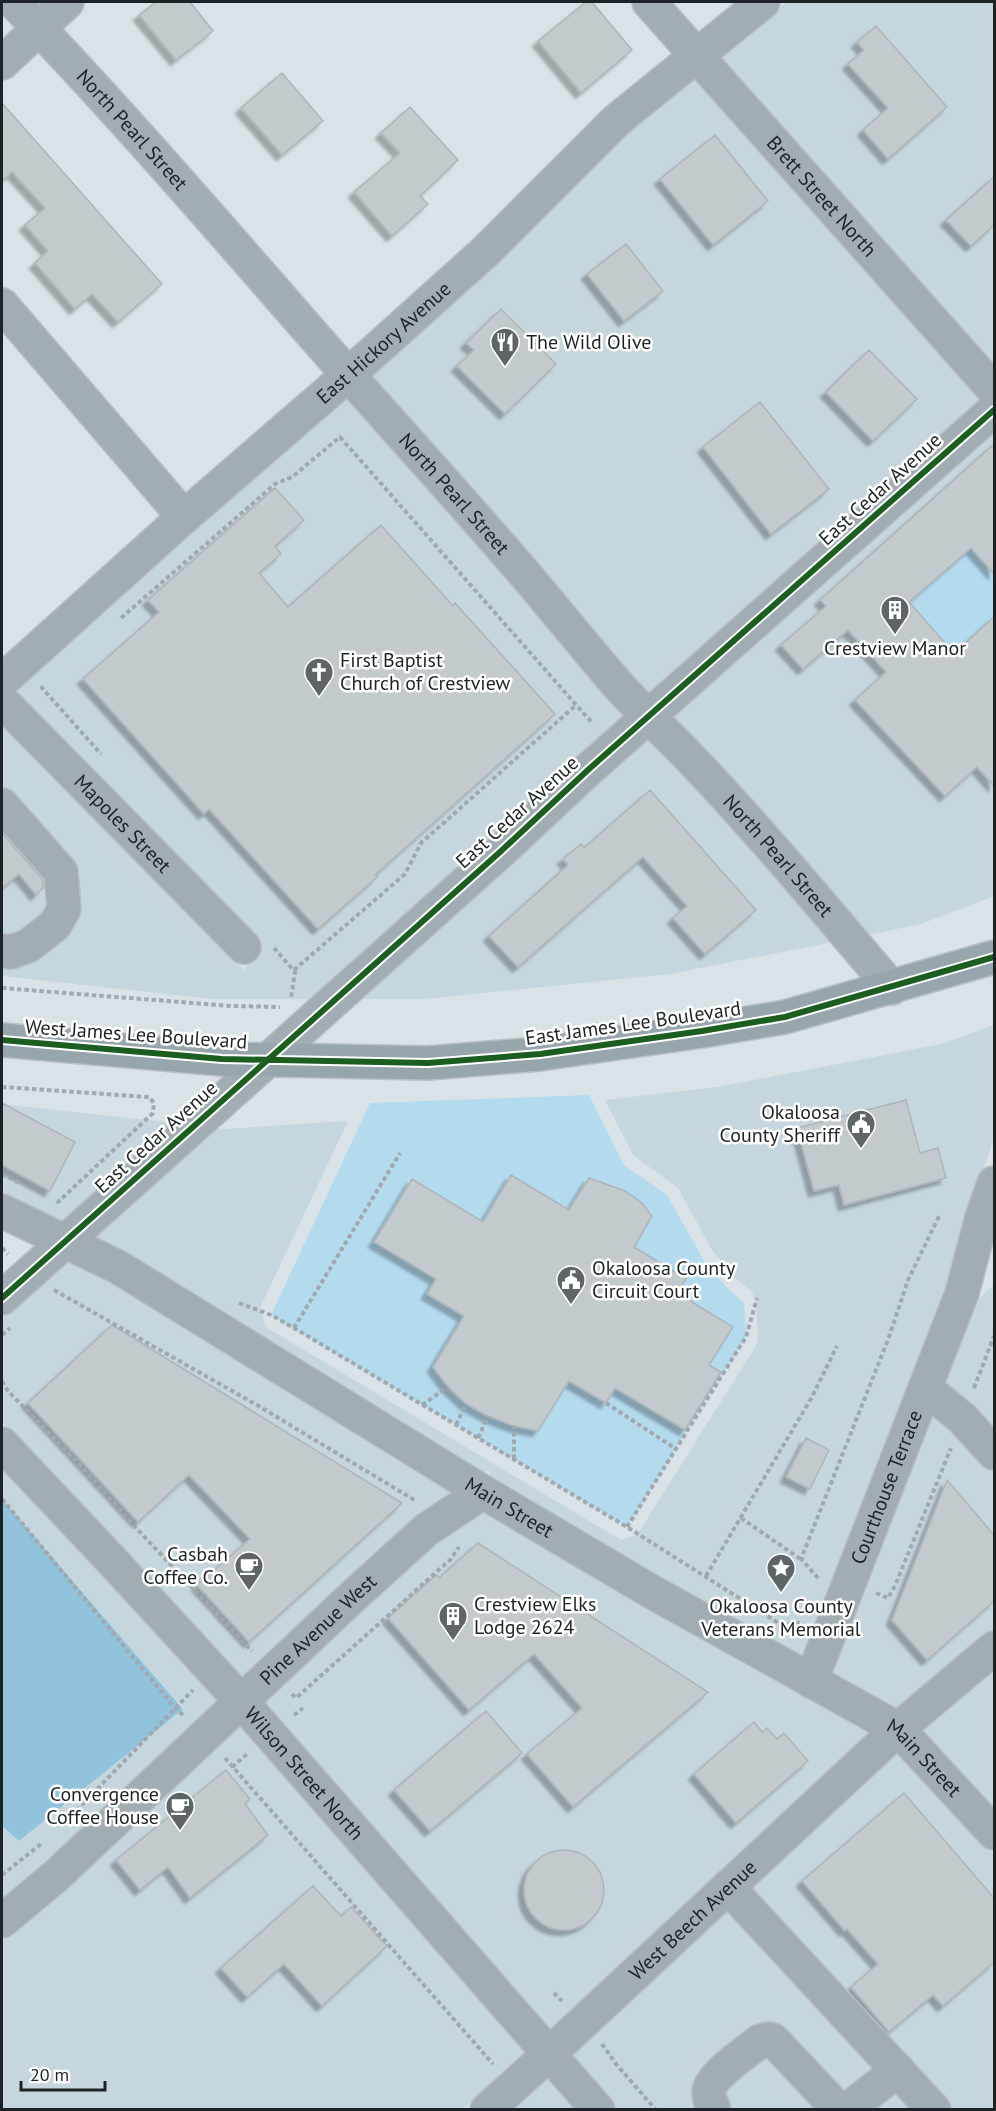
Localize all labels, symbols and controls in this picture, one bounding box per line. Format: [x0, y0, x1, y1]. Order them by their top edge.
street label: North Pearl Street [71, 64, 194, 196]
street label: Brett Street North [761, 130, 882, 262]
street label: East Hickory Avenue [311, 276, 456, 410]
restaurant icon: The Wild Olive [489, 326, 521, 368]
place label: The Wild Olive [526, 329, 651, 355]
street label: North Pearl Street [393, 427, 515, 560]
street label: East Cedar Avenue [813, 427, 947, 551]
building icon: Crestview Manor [879, 594, 911, 636]
place label: Crestview Manor [824, 635, 966, 661]
place label: First Baptist Church of Crestview [340, 647, 511, 696]
church icon: First Baptist Church of Crestview [303, 656, 335, 698]
street label: East Cedar Avenue [450, 750, 584, 874]
street label: Mapoles Street [68, 769, 177, 879]
street label: North Pearl Street [718, 789, 839, 922]
street label: East James Lee Boulevard [523, 995, 743, 1051]
street label: West James Lee Boulevard [24, 1013, 248, 1055]
street label: East Cedar Avenue [89, 1075, 223, 1199]
place label: Okaloosa County Sheriff [719, 1099, 842, 1148]
public building icon: Okaloosa County Sheriff [845, 1108, 877, 1150]
place label: Okaloosa County Circuit Court [592, 1255, 736, 1304]
public building icon: Okaloosa County Circuit Court [555, 1264, 587, 1306]
street label: Courthouse Terrace [845, 1406, 928, 1568]
street label: Main Street [460, 1471, 558, 1544]
place label: Casbah Coffee Co. [143, 1541, 228, 1590]
cafe icon: Casbah Coffee Co. [233, 1550, 265, 1592]
place icon: Okaloosa County Veterans Memorial [765, 1552, 797, 1594]
street label: Pine Avenue West [254, 1568, 382, 1691]
place label: Crestview Elks Lodge 2624 [474, 1591, 596, 1640]
place label: Okaloosa County Veterans Memorial [700, 1593, 861, 1642]
building icon: Crestview Elks Lodge 2624 [437, 1600, 469, 1642]
street label: Wilson Street North [239, 1701, 370, 1846]
street label: Main Street [882, 1712, 967, 1802]
place label: Convergence Coffee House [46, 1781, 159, 1830]
cafe icon: Convergence Coffee House [164, 1790, 196, 1832]
street label: West Beech Avenue [623, 1854, 762, 1986]
scale bar [21, 2054, 105, 2092]
text: 20 m [30, 2063, 69, 2086]

